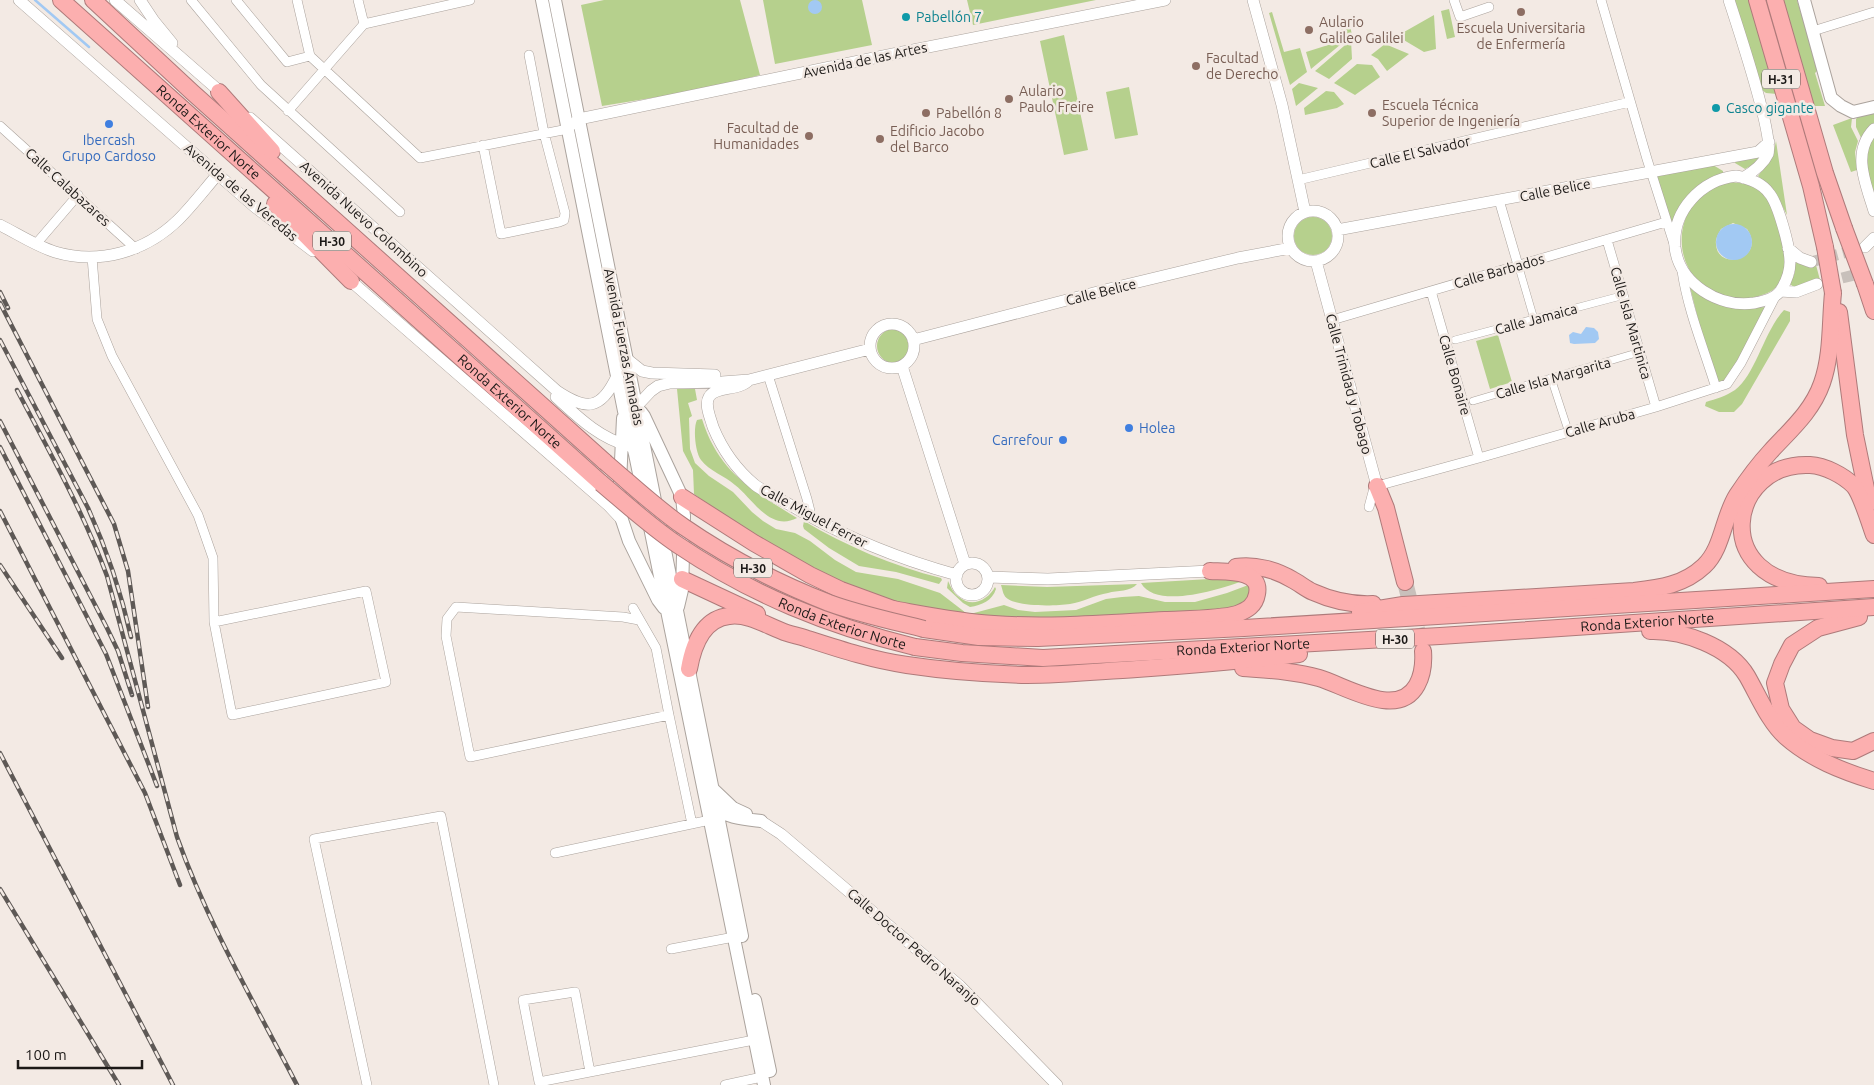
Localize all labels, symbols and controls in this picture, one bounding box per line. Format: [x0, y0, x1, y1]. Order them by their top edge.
marker: Escuela Universitaria de Enfermería [1515, 6, 1527, 18]
place label: Pabellón 7 [916, 9, 982, 25]
marker: Pabellón 7 [900, 11, 912, 23]
place label: Aulario Galileo Galilei [1319, 14, 1404, 46]
place label: Escuela Universitaria de Enfermería [1456, 20, 1586, 52]
marker: Aulario Galileo Galilei [1303, 24, 1315, 36]
street label: Avenida de las Artes [802, 39, 928, 81]
place label: Facultad de Derecho [1206, 50, 1278, 82]
marker: Facultad de Derecho [1190, 60, 1202, 72]
road number: H-31 [1762, 70, 1800, 88]
street label: Ronda Exterior Norte [153, 81, 264, 183]
place label: Aulario Paulo Freire [1019, 83, 1094, 115]
marker: Aulario Paulo Freire [1003, 93, 1015, 105]
place label: Escuela Técnica Superior de Ingeniería [1382, 97, 1520, 129]
place label: Casco gigante [1726, 100, 1814, 116]
marker: Casco gigante [1710, 102, 1722, 114]
place label: Pabellón 8 [936, 105, 1002, 121]
marker: Pabellón 8 [920, 107, 932, 119]
marker: Escuela Técnica Superior de Ingeniería [1366, 107, 1378, 119]
marker: Ibercash Grupo Cardoso [103, 118, 115, 130]
place label: Facultad de Humanidades [713, 120, 799, 152]
place label: Edificio Jacobo del Barco [890, 123, 985, 155]
marker: Facultad de Humanidades [803, 130, 815, 142]
place label: Ibercash Grupo Cardoso [62, 132, 156, 164]
marker: Edificio Jacobo del Barco [874, 133, 886, 145]
street label: Calle El Salvador [1368, 133, 1472, 171]
street label: Avenida de las Veredas [181, 140, 301, 244]
street label: Calle Calabazares [22, 145, 114, 229]
street label: Avenida Nuevo Colombino [297, 158, 431, 280]
street label: Calle Belice [1518, 175, 1592, 205]
road number: H-30 [313, 232, 351, 250]
street label: Calle Barbados [1452, 250, 1546, 292]
street label: Calle Isla Martinica [1607, 265, 1655, 381]
street label: Avenida Fuerzas Armadas [601, 267, 647, 427]
street label: Calle Belice [1064, 276, 1138, 308]
street label: Calle Jamaica [1493, 300, 1579, 338]
street label: Calle Trinidad y Tobago [1322, 312, 1376, 456]
street label: Calle Bonaire [1436, 333, 1474, 417]
street label: Ronda Exterior Norte [454, 351, 565, 452]
street label: Calle Isla Margarita [1494, 354, 1612, 402]
street label: Calle Aruba [1563, 405, 1637, 441]
place label: Holea [1139, 420, 1176, 436]
marker: Holea [1123, 422, 1135, 434]
place label: Carrefour [992, 432, 1054, 448]
marker: Carrefour [1057, 434, 1069, 446]
street label: Calle Miguel Ferrer [758, 481, 871, 551]
road number: H-30 [734, 558, 772, 578]
street label: Ronda Exterior Norte [776, 594, 908, 652]
street label: Ronda Exterior Norte [1580, 610, 1715, 635]
road number: H-30 [1376, 630, 1414, 648]
street label: Ronda Exterior Norte [1176, 635, 1311, 659]
street label: Calle Doctor Pedro Naranjo [844, 885, 984, 1009]
scale bar [18, 1038, 141, 1070]
text: 100 m [25, 1046, 67, 1063]

